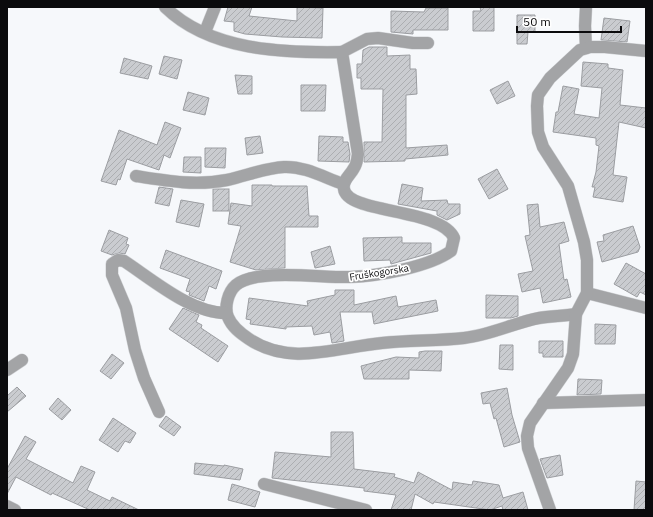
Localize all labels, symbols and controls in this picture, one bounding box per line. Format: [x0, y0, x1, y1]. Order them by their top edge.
scale bar [517, 8, 621, 34]
text: 50 m [523, 14, 551, 29]
street label: Fruškogorska [348, 261, 410, 284]

